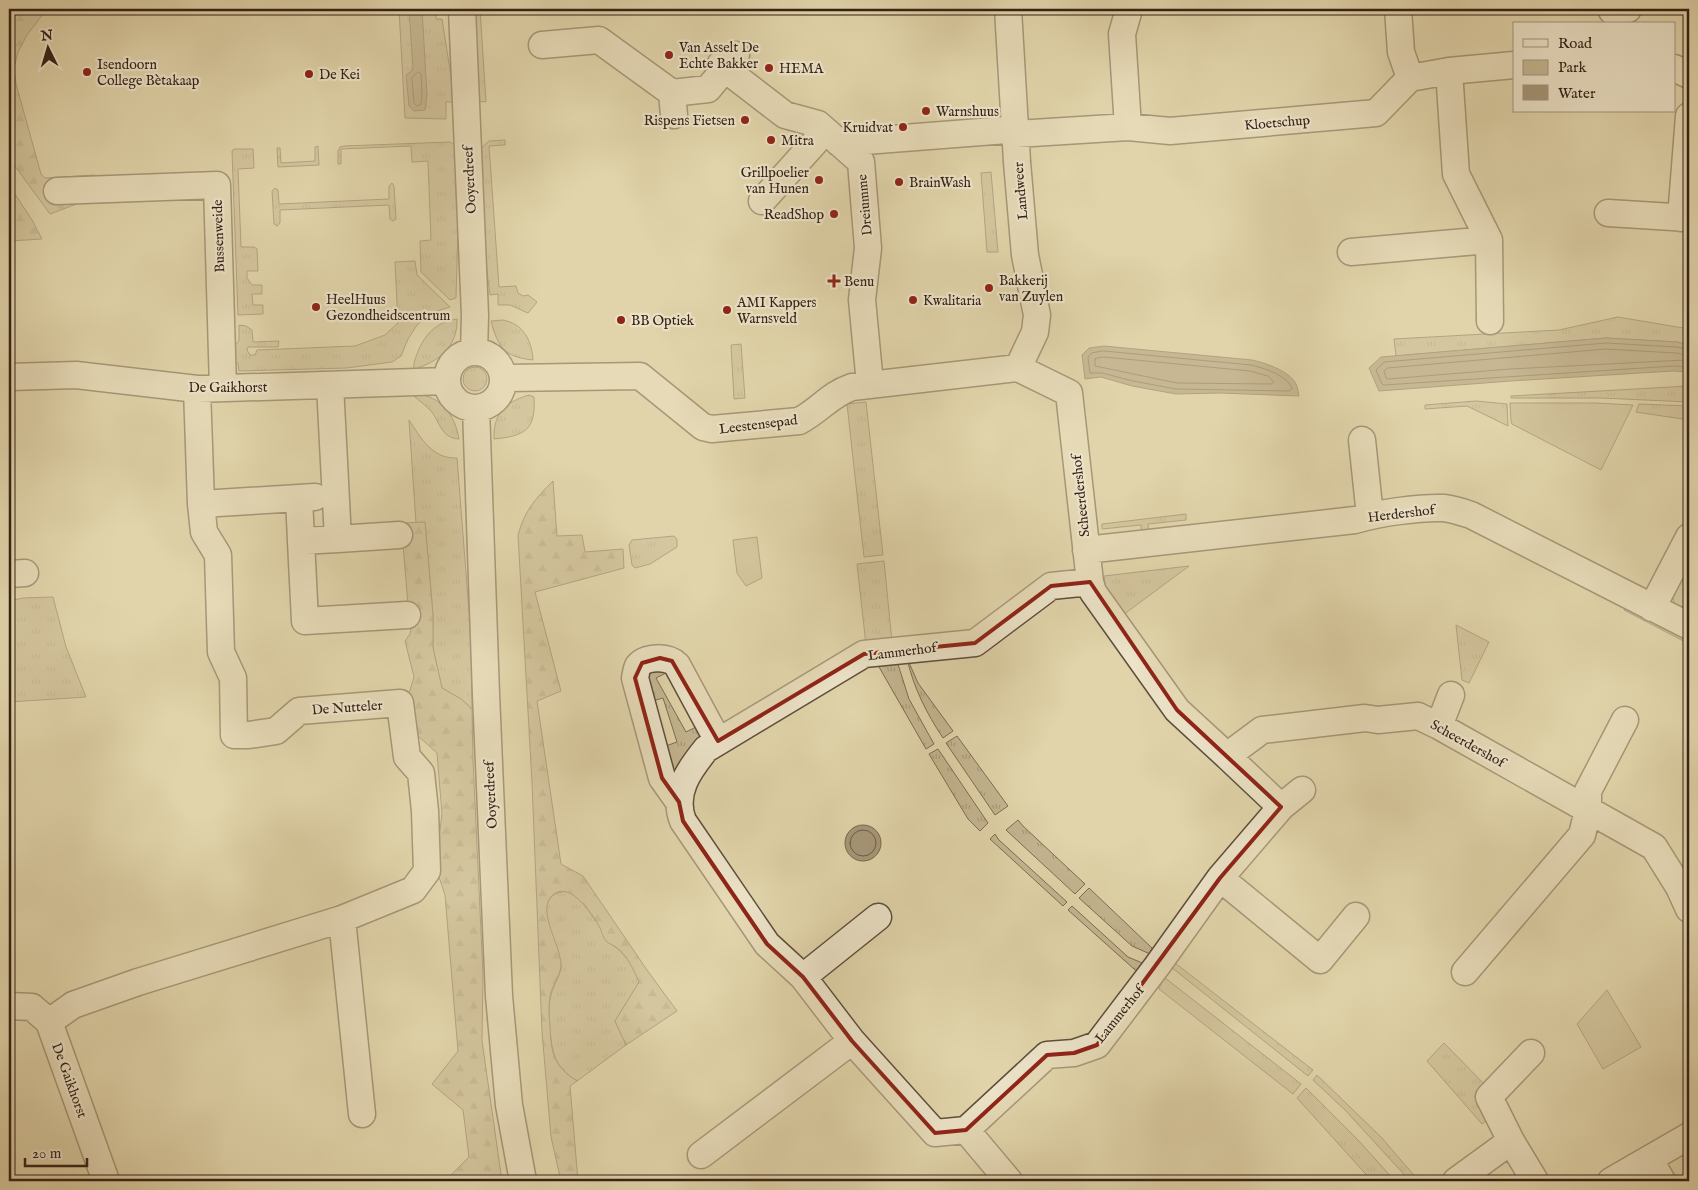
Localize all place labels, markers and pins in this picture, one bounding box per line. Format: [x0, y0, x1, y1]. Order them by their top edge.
place label: Van Asselt De Echte Bakker [678, 39, 759, 73]
marker: Van Asselt De Echte Bakker [663, 49, 675, 61]
place label: Isendoorn College Bètakaap [97, 56, 200, 90]
place label: HEMA [779, 60, 824, 78]
marker: HEMA [763, 62, 775, 74]
marker: Isendoorn College Bètakaap [81, 66, 93, 78]
place label: De Kei [319, 66, 360, 84]
marker: De Kei [303, 68, 315, 80]
place label: Warnshuus [936, 103, 999, 121]
marker: Warnshuus [920, 105, 932, 117]
place label: Rispens Fietsen [644, 112, 736, 130]
marker: Rispens Fietsen [739, 114, 751, 126]
place label: Kruidvat [842, 119, 893, 137]
marker: Kruidvat [897, 121, 909, 133]
place label: Mitra [781, 132, 815, 150]
marker: Mitra [765, 134, 777, 146]
place label: Grillpoelier van Hunen [741, 164, 810, 198]
marker: Grillpoelier van Hunen [813, 174, 825, 186]
place label: BrainWash [909, 174, 971, 192]
marker: BrainWash [893, 176, 905, 188]
place label: ReadShop [764, 206, 824, 224]
marker: ReadShop [828, 208, 840, 220]
place label: Bakkerij van Zuylen [999, 272, 1064, 306]
place label: Benu [844, 273, 874, 291]
marker: Benu [828, 275, 840, 287]
marker: Bakkerij van Zuylen [983, 282, 995, 294]
place label: HeelHuus Gezondheidscentrum [326, 291, 450, 325]
place label: Kwalitaria [923, 292, 982, 310]
place label: AMI Kappers Warnsveld [736, 294, 817, 328]
marker: Kwalitaria [907, 294, 919, 306]
marker: HeelHuus Gezondheidscentrum [310, 301, 322, 313]
marker: AMI Kappers Warnsveld [721, 304, 733, 316]
place label: BB Optiek [631, 312, 695, 330]
marker: BB Optiek [615, 314, 627, 326]

